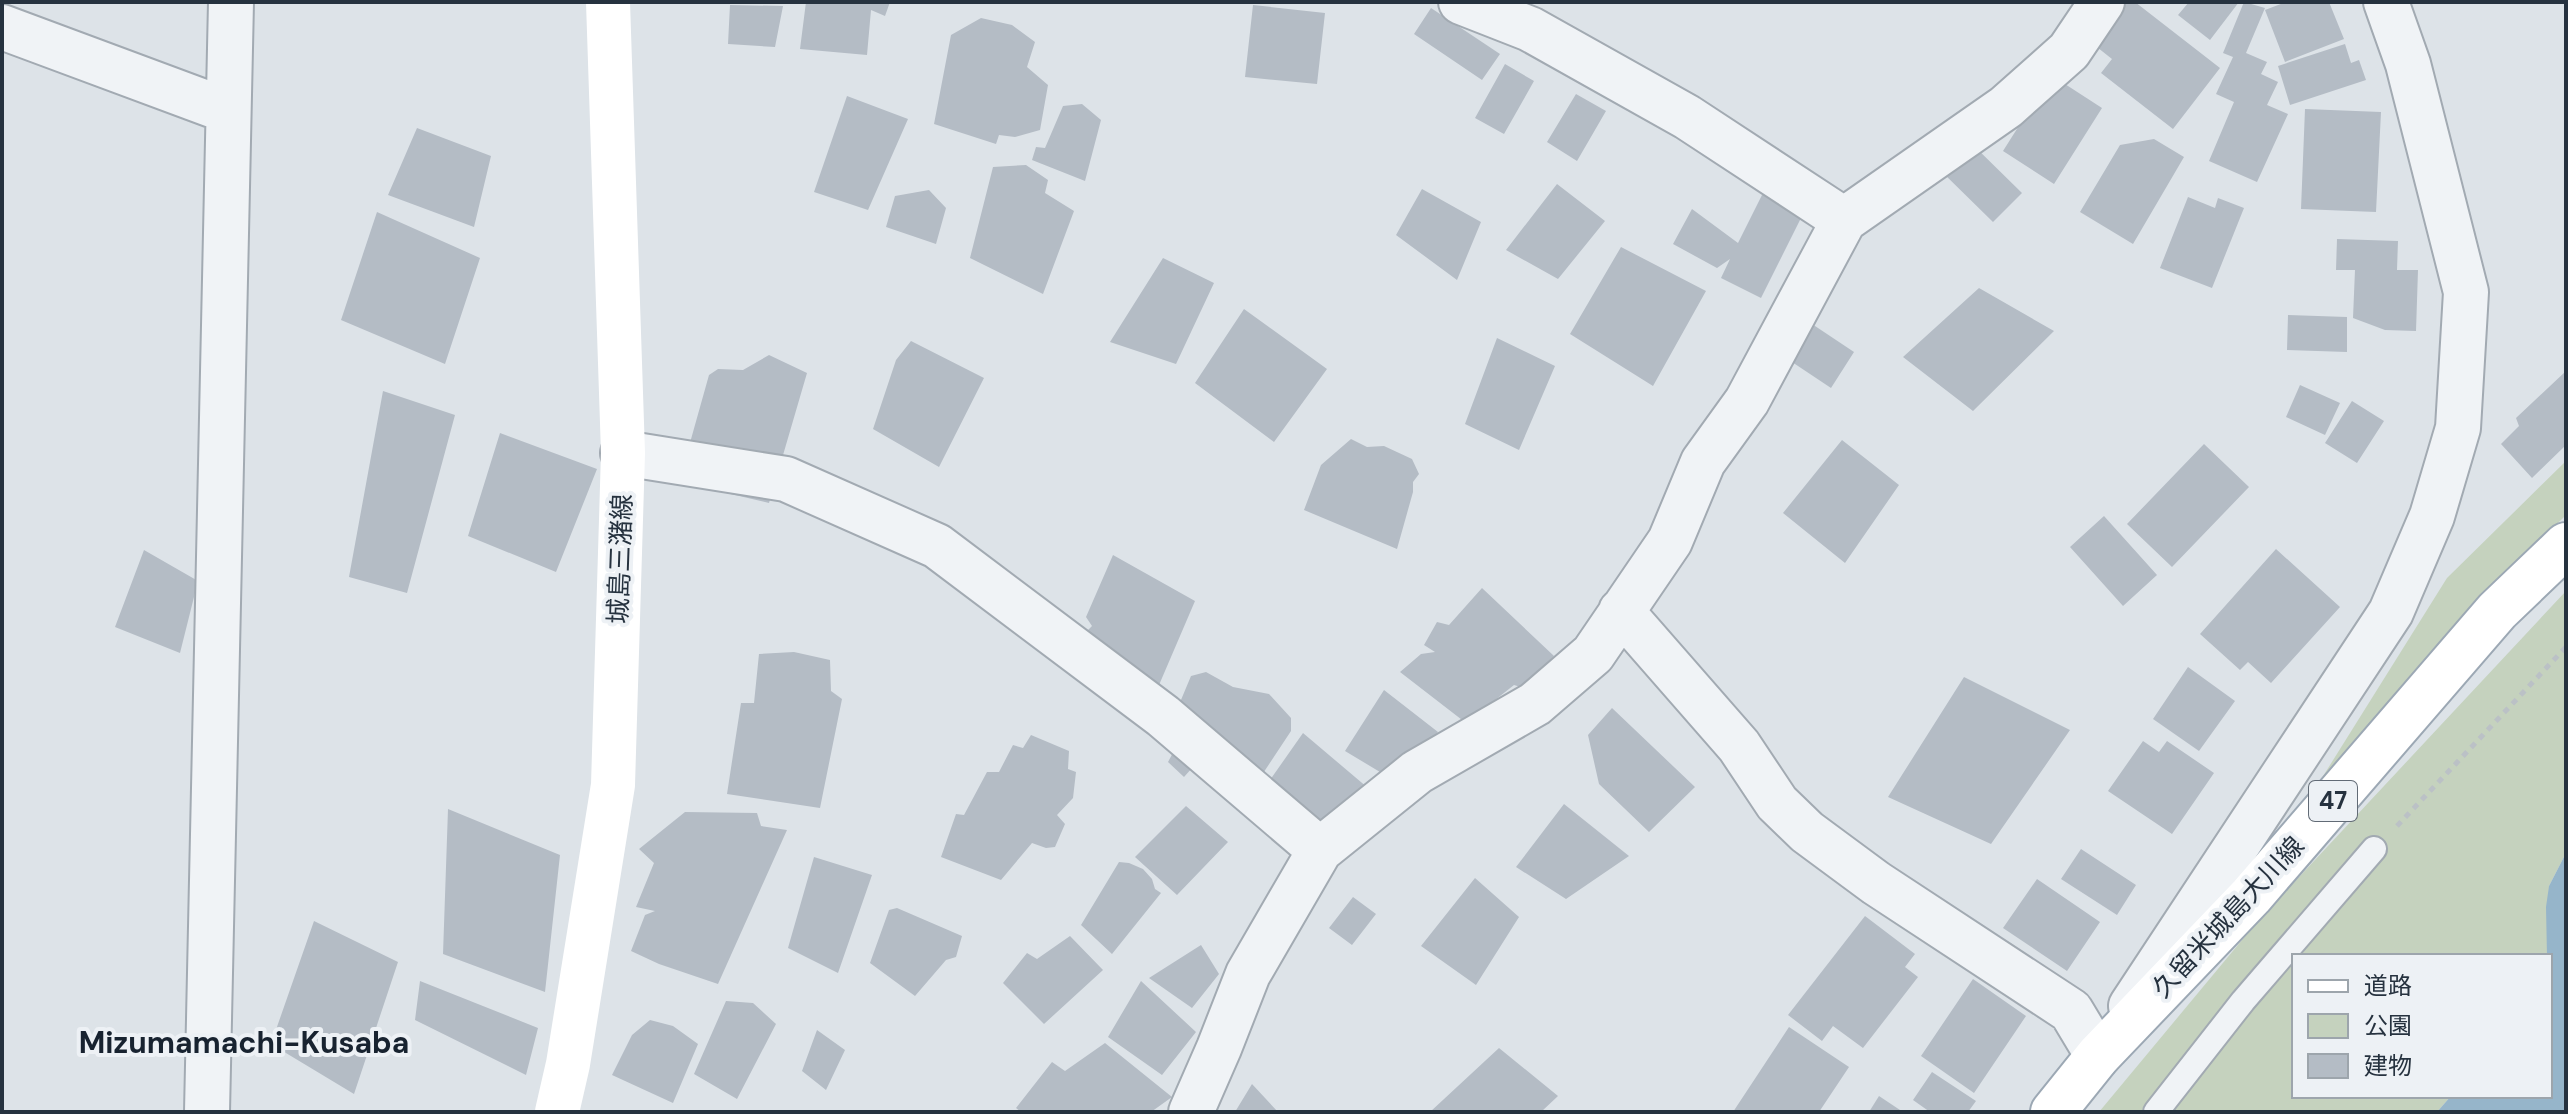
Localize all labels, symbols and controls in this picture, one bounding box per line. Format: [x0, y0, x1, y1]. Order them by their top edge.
street label: 城島三潴線 [601, 493, 639, 625]
road number: 47 [2309, 781, 2357, 821]
street label: 久留米城島大川線 [2145, 829, 2311, 1005]
legend [2292, 954, 2552, 1098]
text: 道路 [2364, 970, 2412, 1001]
text: 公園 [2364, 1010, 2412, 1041]
district label: Mizumamachi-Kusaba [79, 1023, 409, 1062]
text: 建物 [2364, 1050, 2412, 1081]

